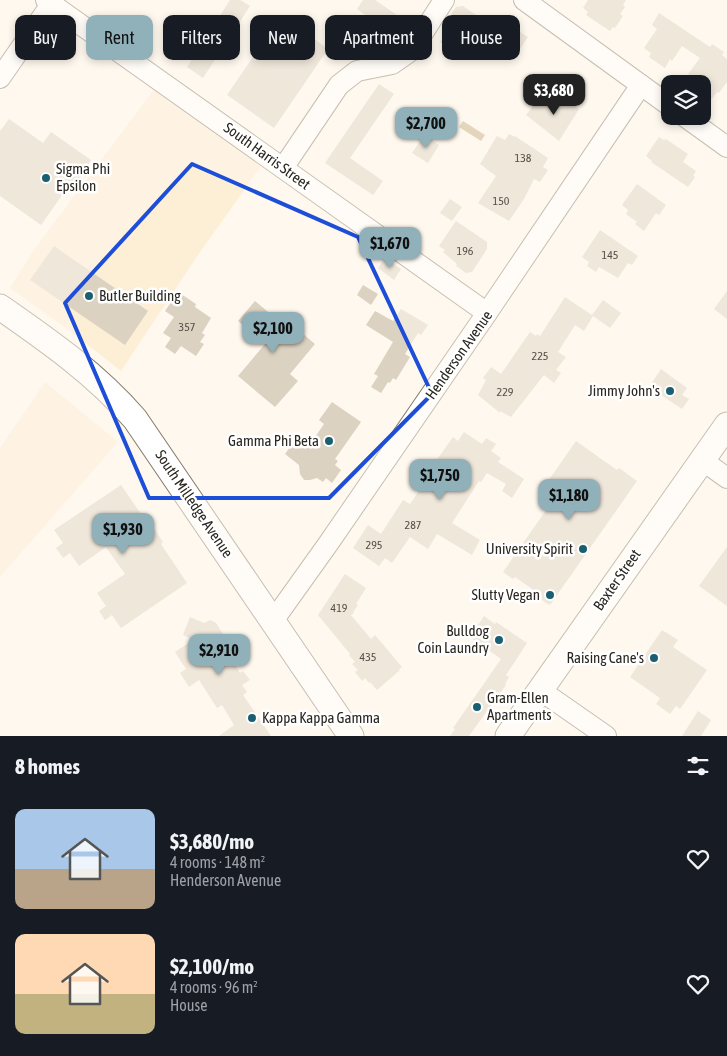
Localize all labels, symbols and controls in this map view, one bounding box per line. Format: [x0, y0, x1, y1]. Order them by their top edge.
chip: Buy [15, 15, 76, 60]
chip: Rent [86, 15, 153, 60]
chip: Filters [163, 15, 240, 60]
chip: New [250, 15, 315, 60]
chip: Apartment [325, 15, 432, 60]
chip: House [442, 15, 520, 60]
pin: $3,680 [513, 74, 595, 116]
map controls [661, 75, 711, 125]
button: layers [661, 75, 711, 125]
text: $3,680 [534, 81, 574, 99]
pin: $2,700 [385, 106, 467, 149]
text: $2,700 [406, 114, 446, 132]
street label: South Harris Street [221, 119, 314, 193]
house number: 138 [515, 151, 532, 165]
place label: Sigma Phi Epsilon [56, 160, 110, 194]
marker: Sigma Phi Epsilon [40, 172, 52, 184]
house number: 150 [493, 194, 510, 208]
pin: $1,670 [349, 226, 431, 269]
text: $1,670 [370, 234, 410, 252]
house number: 196 [457, 244, 474, 258]
house number: 145 [602, 248, 618, 262]
place label: Butler Building [99, 287, 181, 304]
marker: Butler Building [83, 290, 95, 302]
street label: Henderson Avenue [422, 307, 496, 402]
pin: $2,100 [232, 312, 314, 354]
text: $2,100 [253, 319, 293, 337]
house number: 357 [179, 320, 196, 334]
house number: 225 [532, 349, 548, 363]
place label: Jimmy John's [588, 382, 660, 399]
house number: 229 [497, 385, 514, 399]
marker: Jimmy John's [664, 385, 676, 397]
place label: Gamma Phi Beta [228, 432, 319, 449]
marker: Gamma Phi Beta [323, 435, 335, 447]
street label: South Milledge Avenue [152, 447, 237, 561]
pin: $1,750 [399, 458, 481, 501]
text: $1,750 [420, 466, 460, 484]
pin: $1,180 [528, 478, 610, 521]
text: $1,180 [549, 486, 589, 504]
pin: $1,930 [82, 512, 164, 555]
house number: 287 [405, 518, 422, 532]
text: $1,930 [103, 520, 143, 538]
house number: 295 [366, 538, 382, 552]
place label: University Spirit [486, 540, 573, 557]
marker: University Spirit [577, 543, 589, 555]
street label: Baxter Street [589, 546, 644, 613]
place label: Slutty Vegan [471, 586, 540, 603]
marker: Slutty Vegan [544, 589, 556, 601]
house number: 419 [331, 601, 348, 615]
place label: Bulldog Coin Laundry [417, 622, 490, 656]
pin: $2,910 [178, 634, 260, 676]
marker: Bulldog Coin Laundry [493, 634, 505, 646]
text: $2,910 [199, 641, 239, 659]
place label: Raising Cane's [566, 649, 644, 666]
house number: 435 [360, 650, 376, 664]
marker: Raising Cane's [648, 652, 660, 664]
place label: Gram-Ellen Apartments [487, 689, 552, 723]
marker: Gram-Ellen Apartments [471, 701, 483, 713]
place label: Kappa Kappa Gamma [262, 709, 380, 726]
marker: Kappa Kappa Gamma [246, 712, 258, 724]
icon: filters [684, 752, 712, 780]
text: 8 homes [15, 754, 80, 778]
icon: home [55, 829, 115, 889]
text: $3,680/mo [170, 829, 254, 853]
icon: heart [684, 845, 712, 873]
text: 4 rooms · 148 m² [170, 853, 265, 871]
text: Henderson Avenue [170, 871, 281, 889]
icon: home [55, 954, 115, 1014]
text: $2,100/mo [170, 954, 254, 978]
icon: heart [684, 970, 712, 998]
text: 4 rooms · 96 m² [170, 978, 258, 996]
text: House [170, 996, 207, 1014]

